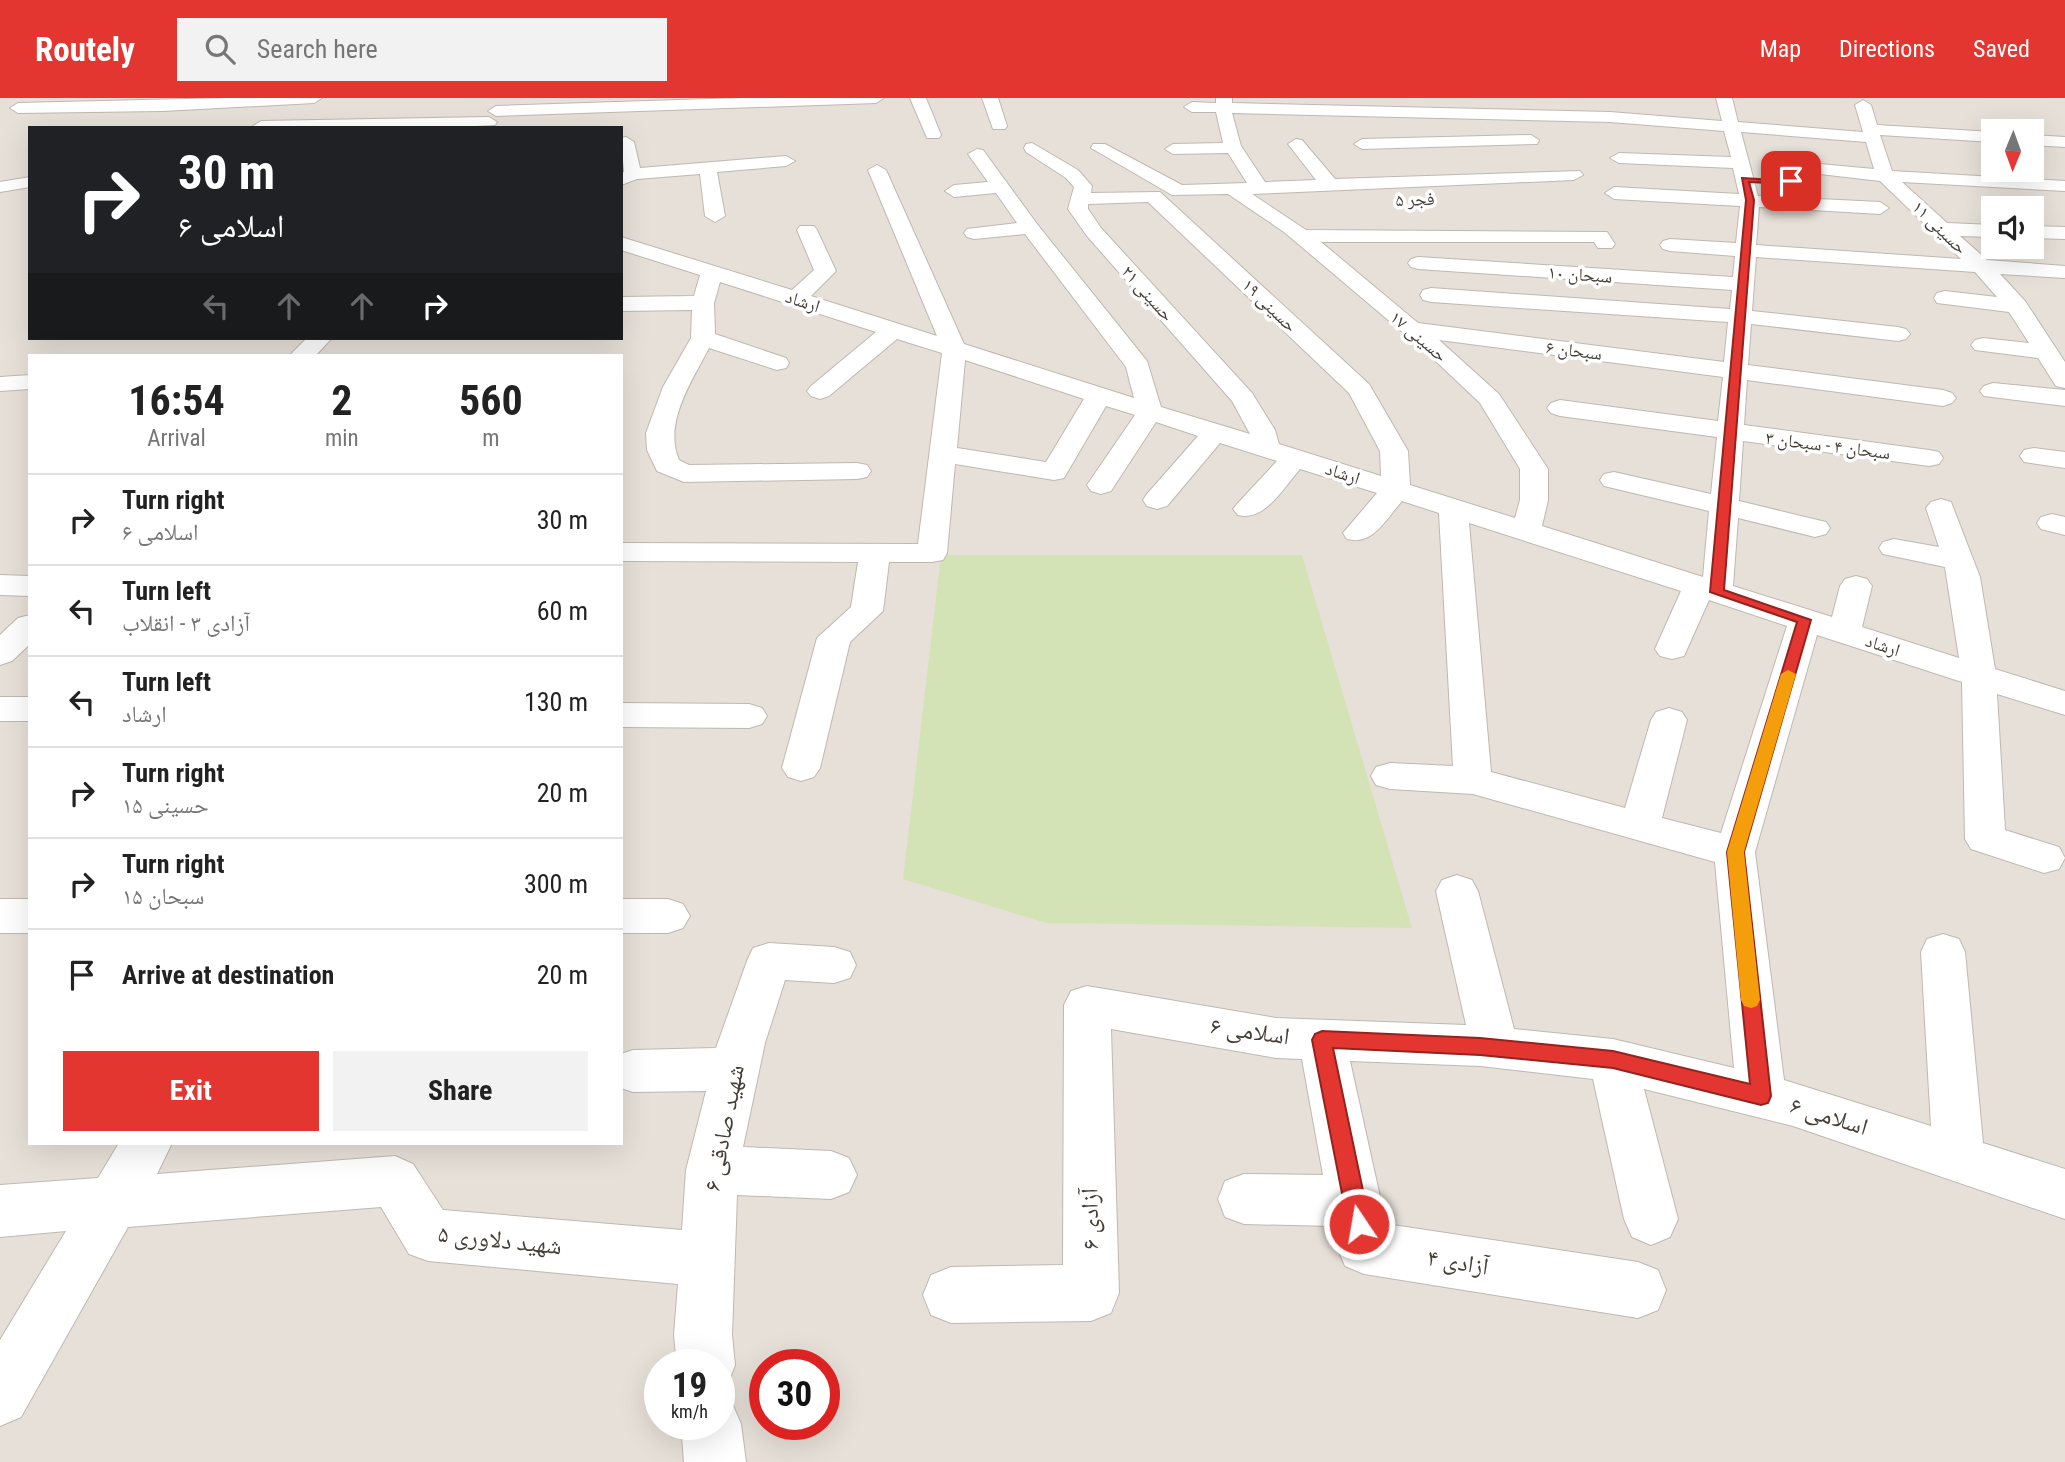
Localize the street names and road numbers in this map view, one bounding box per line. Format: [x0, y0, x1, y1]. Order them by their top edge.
street label: فجر ۵ [1395, 188, 1435, 210]
street label: حسینی ۱۱ [1908, 196, 1972, 259]
street label: حسینی ۲۱ [1117, 261, 1178, 326]
street label: سبحان ۱۰ [1547, 261, 1613, 288]
street label: حسینی ۱۹ [1238, 274, 1302, 337]
street label: ارشاد [783, 286, 823, 316]
street label: حسینی ۱۷ [1386, 306, 1452, 367]
street label: سبحان ۶ [1545, 336, 1603, 365]
street label: سبحان ۴ - سبحان ۳ [1764, 427, 1892, 464]
street label: ارشاد [1323, 458, 1363, 488]
street label: ارشاد [1863, 630, 1903, 660]
street label: اسلامی ۶ [1209, 1012, 1291, 1050]
street label: شهید صادقی ۶ [698, 1062, 750, 1194]
street label: اسلامی ۶ [1787, 1091, 1871, 1141]
street label: آزادی ۶ [1075, 1187, 1105, 1250]
street label: شهید دلاوری ۵ [437, 1220, 563, 1260]
street label: آزادی ۴ [1425, 1243, 1492, 1281]

